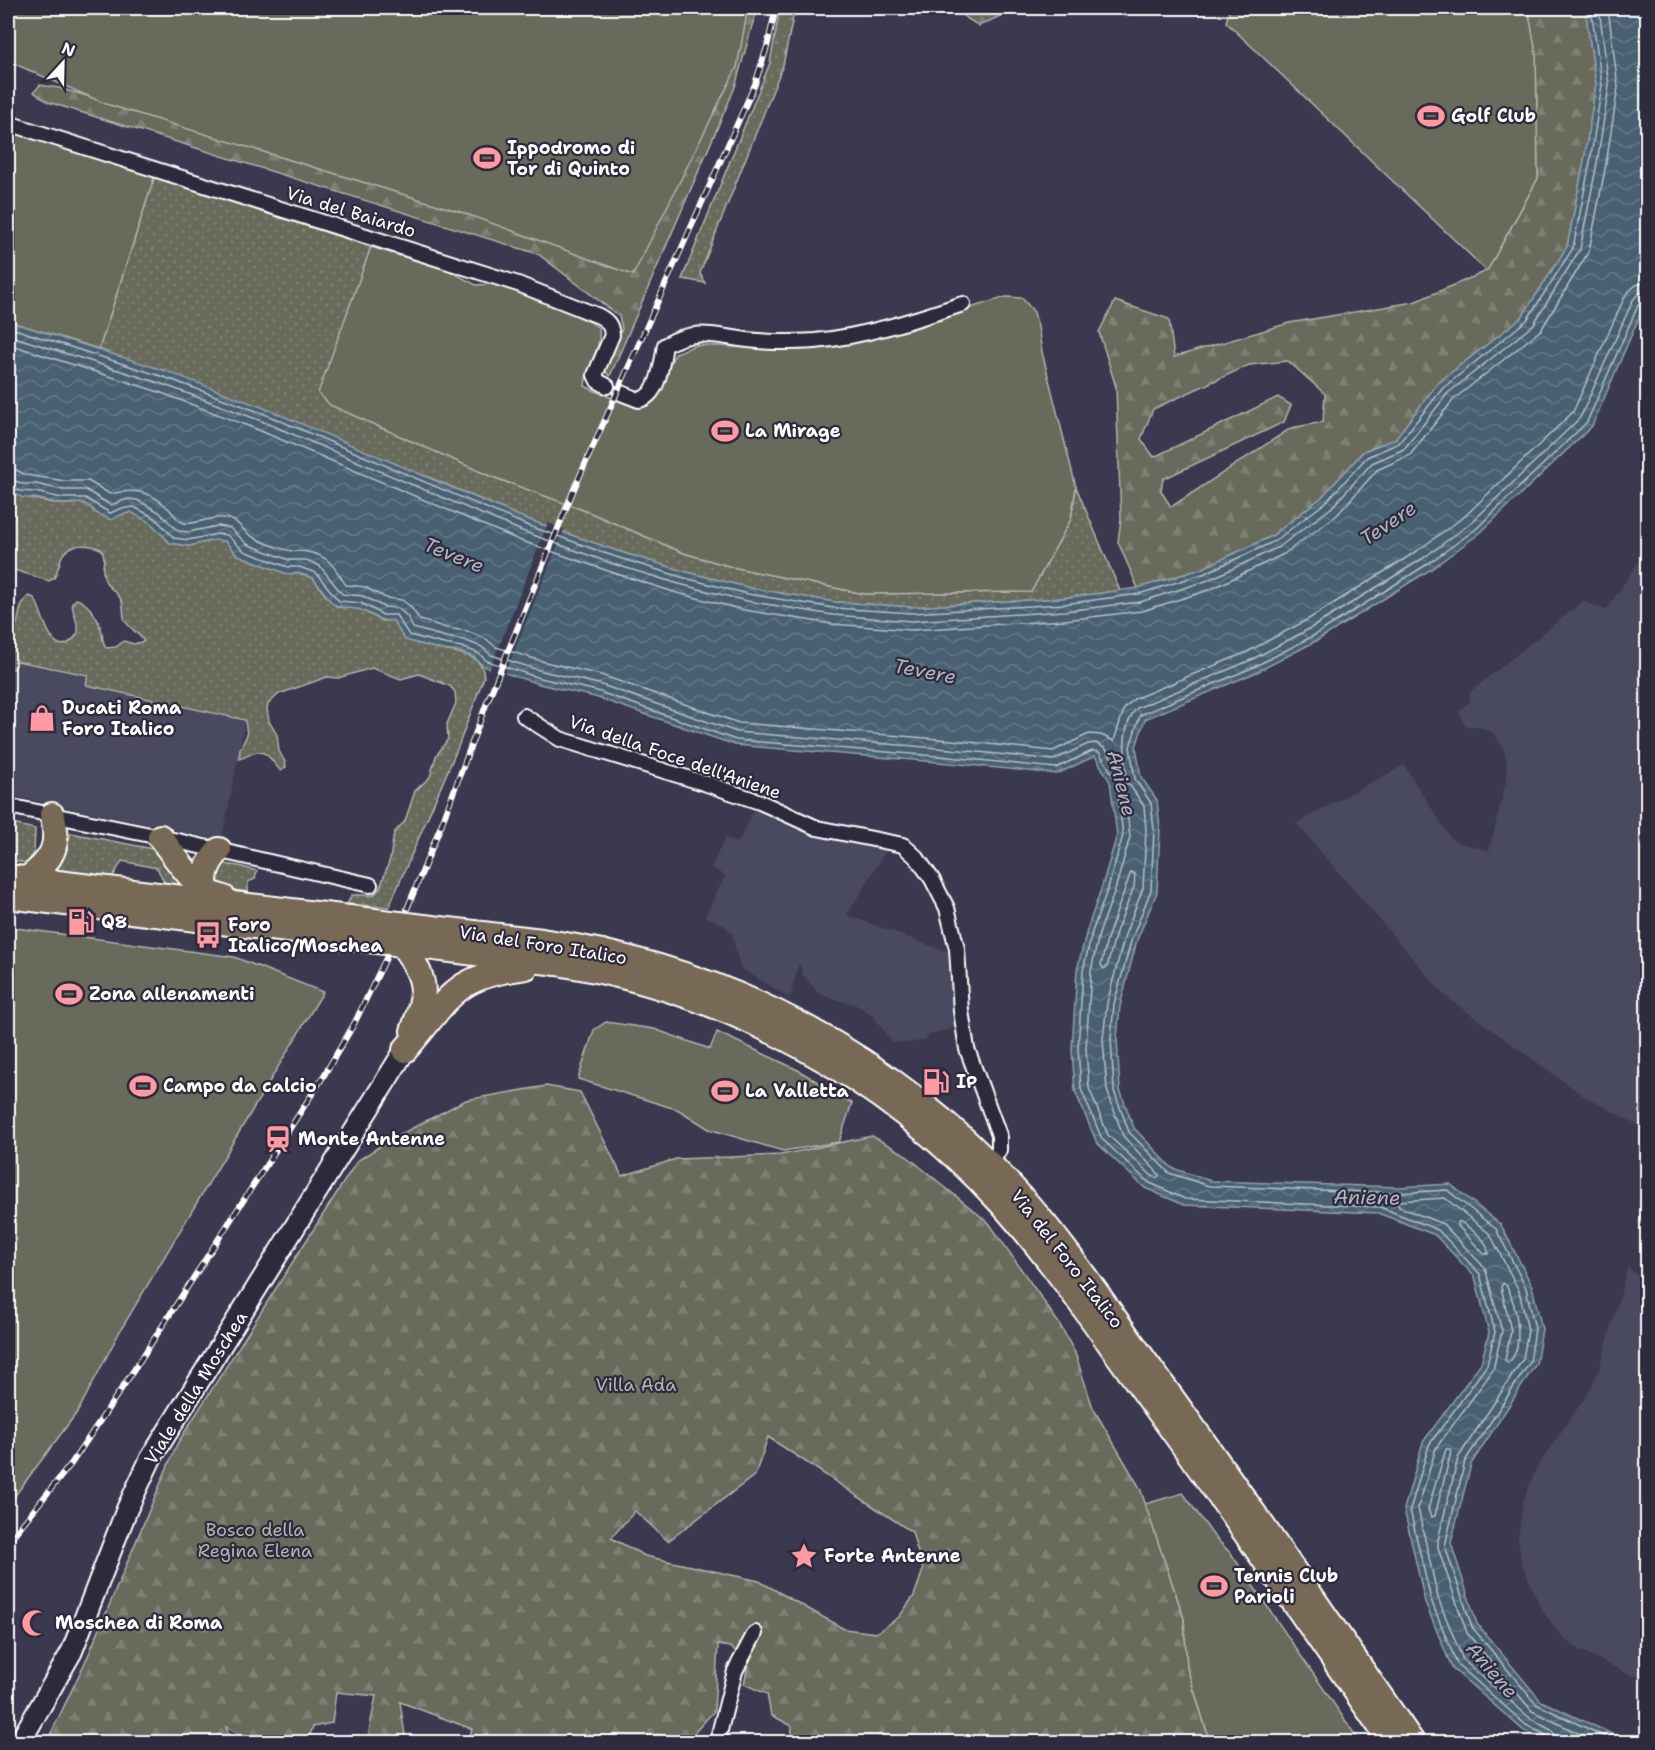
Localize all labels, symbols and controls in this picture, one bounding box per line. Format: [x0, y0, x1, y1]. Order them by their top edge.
north arrow [33, 33, 93, 93]
text: N [59, 37, 78, 62]
sports icon: Golf Club [1416, 101, 1446, 131]
place label: Golf Club [1451, 104, 1536, 128]
place label: Ippodromo di Tor di Quinto [507, 136, 635, 181]
sports icon: Ippodromo di Tor di Quinto [472, 143, 502, 173]
street label: Via del Baiardo [283, 181, 419, 243]
sports icon: La Mirage [710, 416, 740, 446]
place label: La Mirage [745, 419, 841, 443]
water label: Tevere [1355, 495, 1421, 551]
water label: Tevere [420, 531, 488, 579]
water label: Tevere [892, 652, 958, 690]
place label: Ducati Roma Foro Italico [62, 696, 182, 741]
shop icon: Ducati Roma Foro Italico [27, 703, 57, 733]
street label: Via della Foce dell'Aniene [566, 709, 784, 805]
water label: Aniene [1101, 747, 1143, 819]
fuel station icon: Q8 [66, 907, 96, 937]
place label: Q8 [101, 910, 127, 934]
place label: Foro Italico/Moschea [228, 913, 383, 958]
bus stop icon: Foro Italico/Moschea [193, 920, 223, 950]
street label: Via del Foro Italico [457, 920, 629, 970]
sports icon: Zona allenamenti [54, 979, 84, 1009]
place label: Zona allenamenti [89, 982, 254, 1006]
fuel station icon: IP [921, 1067, 951, 1097]
place label: IP [956, 1070, 977, 1094]
sports icon: Campo da calcio [128, 1071, 158, 1101]
place label: Campo da calcio [163, 1074, 317, 1098]
sports icon: La Valletta [710, 1076, 740, 1106]
place label: La Valletta [745, 1079, 850, 1103]
station icon: Monte Antenne [263, 1124, 293, 1154]
place label: Monte Antenne [298, 1127, 445, 1151]
water label: Aniene [1333, 1183, 1401, 1211]
street label: Via del Foro Italico [1005, 1185, 1129, 1333]
street label: Viale della Moschea [139, 1307, 253, 1469]
park label: Villa Ada [596, 1373, 676, 1397]
park label: Bosco della Regina Elena [198, 1518, 312, 1563]
place icon: Forte Antenne [789, 1541, 819, 1571]
place label: Forte Antenne [824, 1544, 961, 1568]
place label: Tennis Club Parioli [1234, 1564, 1338, 1609]
sports icon: Tennis Club Parioli [1199, 1571, 1229, 1601]
mosque icon: Moschea di Roma [20, 1608, 50, 1638]
place label: Moschea di Roma [55, 1611, 223, 1635]
water label: Aniene [1460, 1636, 1524, 1704]

